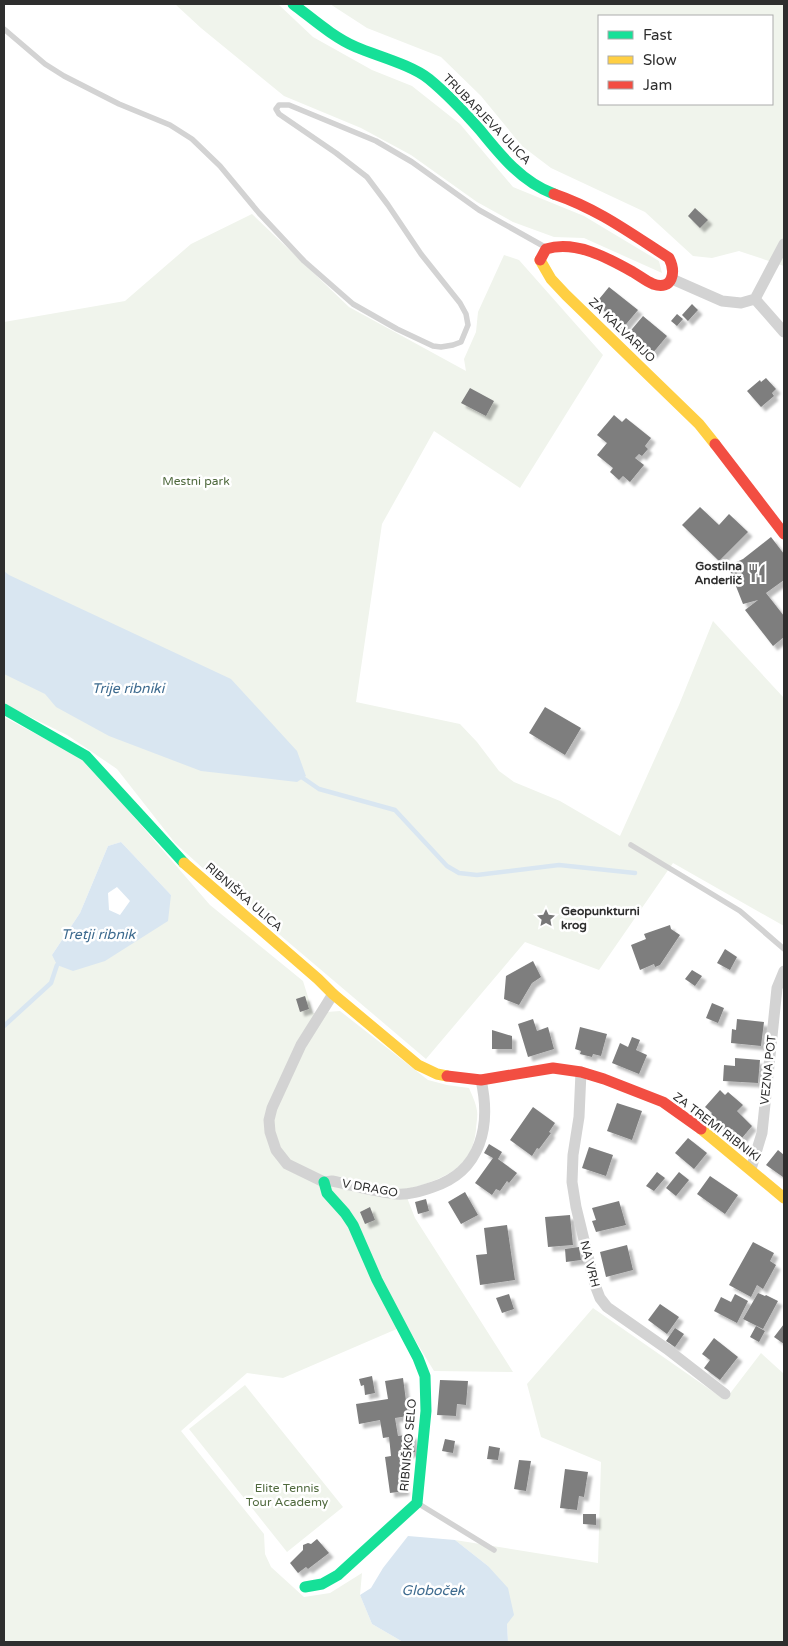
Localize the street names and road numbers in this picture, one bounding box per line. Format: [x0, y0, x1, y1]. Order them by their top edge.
street label: TRUBARJEVA ULICA [440, 71, 534, 167]
street label: ZA KALVARIJO [586, 295, 658, 365]
street label: RIBNIŠKA ULICA [203, 860, 285, 934]
street label: VEZNA POT [757, 1034, 779, 1106]
street label: ZA TREMI RIBNIKI [670, 1089, 764, 1165]
street label: V DRAGO [341, 1176, 399, 1200]
street label: NA VRH [577, 1239, 603, 1289]
street label: RIBNIŠKO SELO [397, 1398, 419, 1492]

